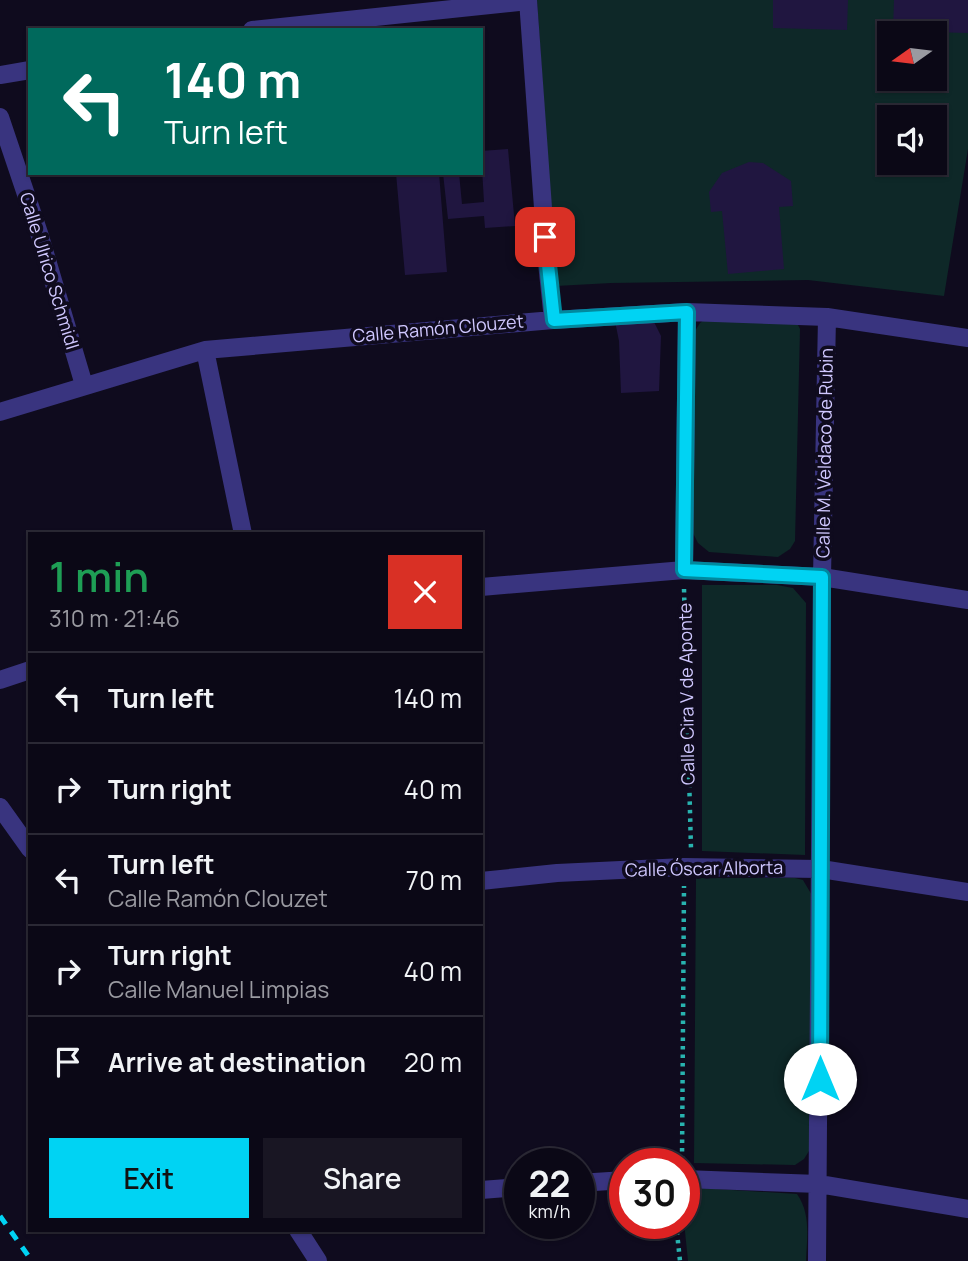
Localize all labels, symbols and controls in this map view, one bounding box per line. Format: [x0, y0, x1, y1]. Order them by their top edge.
north arrow [877, 21, 947, 91]
map controls [877, 21, 947, 175]
text: 140 m [164, 46, 301, 113]
icon: left [49, 56, 140, 147]
button: sound [877, 105, 947, 175]
text: Turn left [164, 110, 288, 154]
street label: Calle Ulrico Schmidl [15, 189, 85, 352]
pin [515, 207, 575, 267]
icon: arrive [526, 218, 564, 256]
street label: Calle Ramón Clouzet [351, 309, 525, 347]
street label: Calle M. Veldaco de Rubin [810, 348, 838, 558]
text: 1 min [49, 547, 149, 605]
button: close [388, 555, 462, 629]
text: 310 m · 21:46 [49, 602, 180, 634]
street label: Calle Cira V de Aponte [672, 603, 700, 785]
icon: left [49, 679, 87, 717]
text: Turn left [108, 680, 215, 716]
text: 140 m [393, 680, 462, 716]
icon: right [49, 770, 87, 808]
text: Turn right [108, 771, 232, 807]
text: 40 m [404, 771, 462, 807]
text: Turn left [108, 846, 215, 882]
street label: Calle Óscar Alborta [625, 855, 783, 881]
icon: left [49, 861, 87, 899]
text: 70 m [406, 862, 462, 898]
text: Calle Ramón Clouzet [108, 882, 328, 914]
text: Turn right [108, 937, 232, 973]
icon: right [49, 952, 87, 990]
text: 40 m [404, 953, 462, 989]
text: Calle Manuel Limpias [108, 973, 329, 1005]
position arrow [783, 1042, 857, 1116]
icon: arrive [49, 1043, 87, 1081]
text: Arrive at destination [108, 1044, 366, 1080]
text: 20 m [404, 1044, 462, 1080]
button: Exit [49, 1138, 249, 1218]
button: Share [263, 1138, 462, 1218]
speed limit sign: 30 [609, 1148, 700, 1239]
text: 22 [529, 1160, 570, 1208]
text: km/h [529, 1199, 570, 1223]

